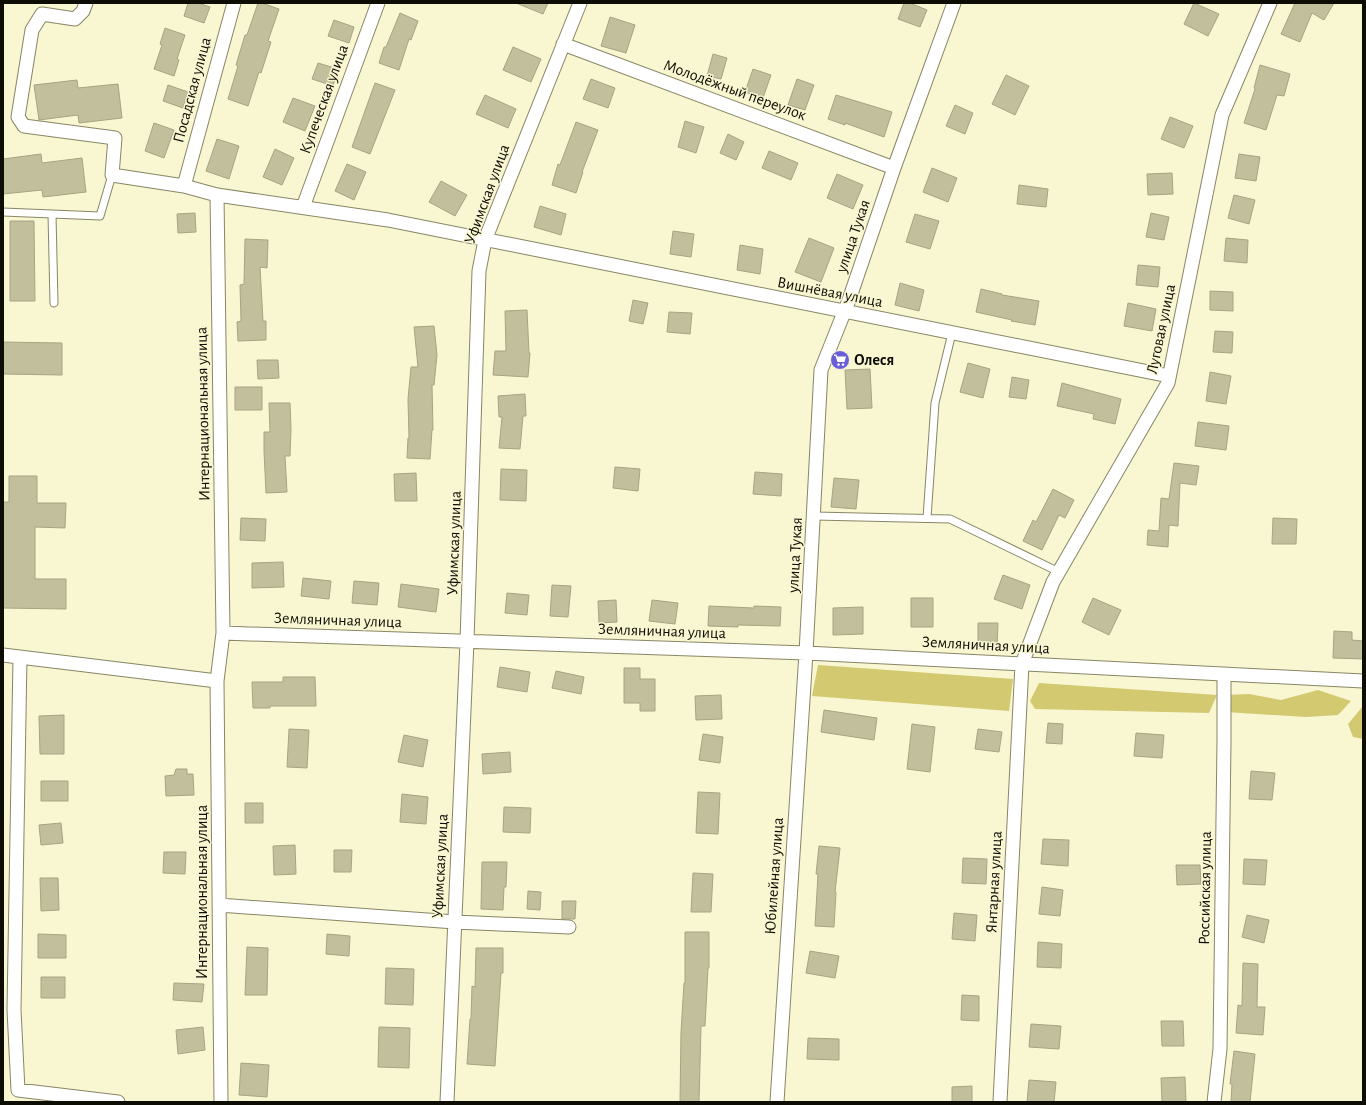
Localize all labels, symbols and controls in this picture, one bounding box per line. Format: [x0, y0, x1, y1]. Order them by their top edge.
street label: Посадская улица [170, 36, 215, 145]
street label: Купеческая улица [297, 42, 352, 156]
street label: Молодёжный переулок [661, 57, 809, 124]
street label: Уфимская улица [462, 142, 513, 246]
street label: улица Тукая [833, 198, 874, 276]
street label: Вишнёвая улица [776, 274, 884, 311]
street label: Луговая улица [1144, 283, 1179, 376]
street label: Интернациональная улица [193, 327, 214, 501]
supermarket icon: Олеся [829, 349, 851, 371]
place label: Олеся [854, 352, 894, 368]
street label: Уфимская улица [444, 490, 465, 596]
street label: улица Тукая [785, 517, 806, 594]
street label: Земляничная улица [274, 610, 402, 631]
street label: Земляничная улица [598, 621, 726, 642]
street label: Земляничная улица [922, 634, 1050, 657]
street label: Интернациональная улица [194, 805, 211, 979]
street label: Уфимская улица [429, 813, 452, 919]
street label: Юбилейная улица [762, 817, 787, 935]
street label: Янтарная улица [983, 831, 1006, 934]
street label: Российская улица [1196, 831, 1215, 945]

